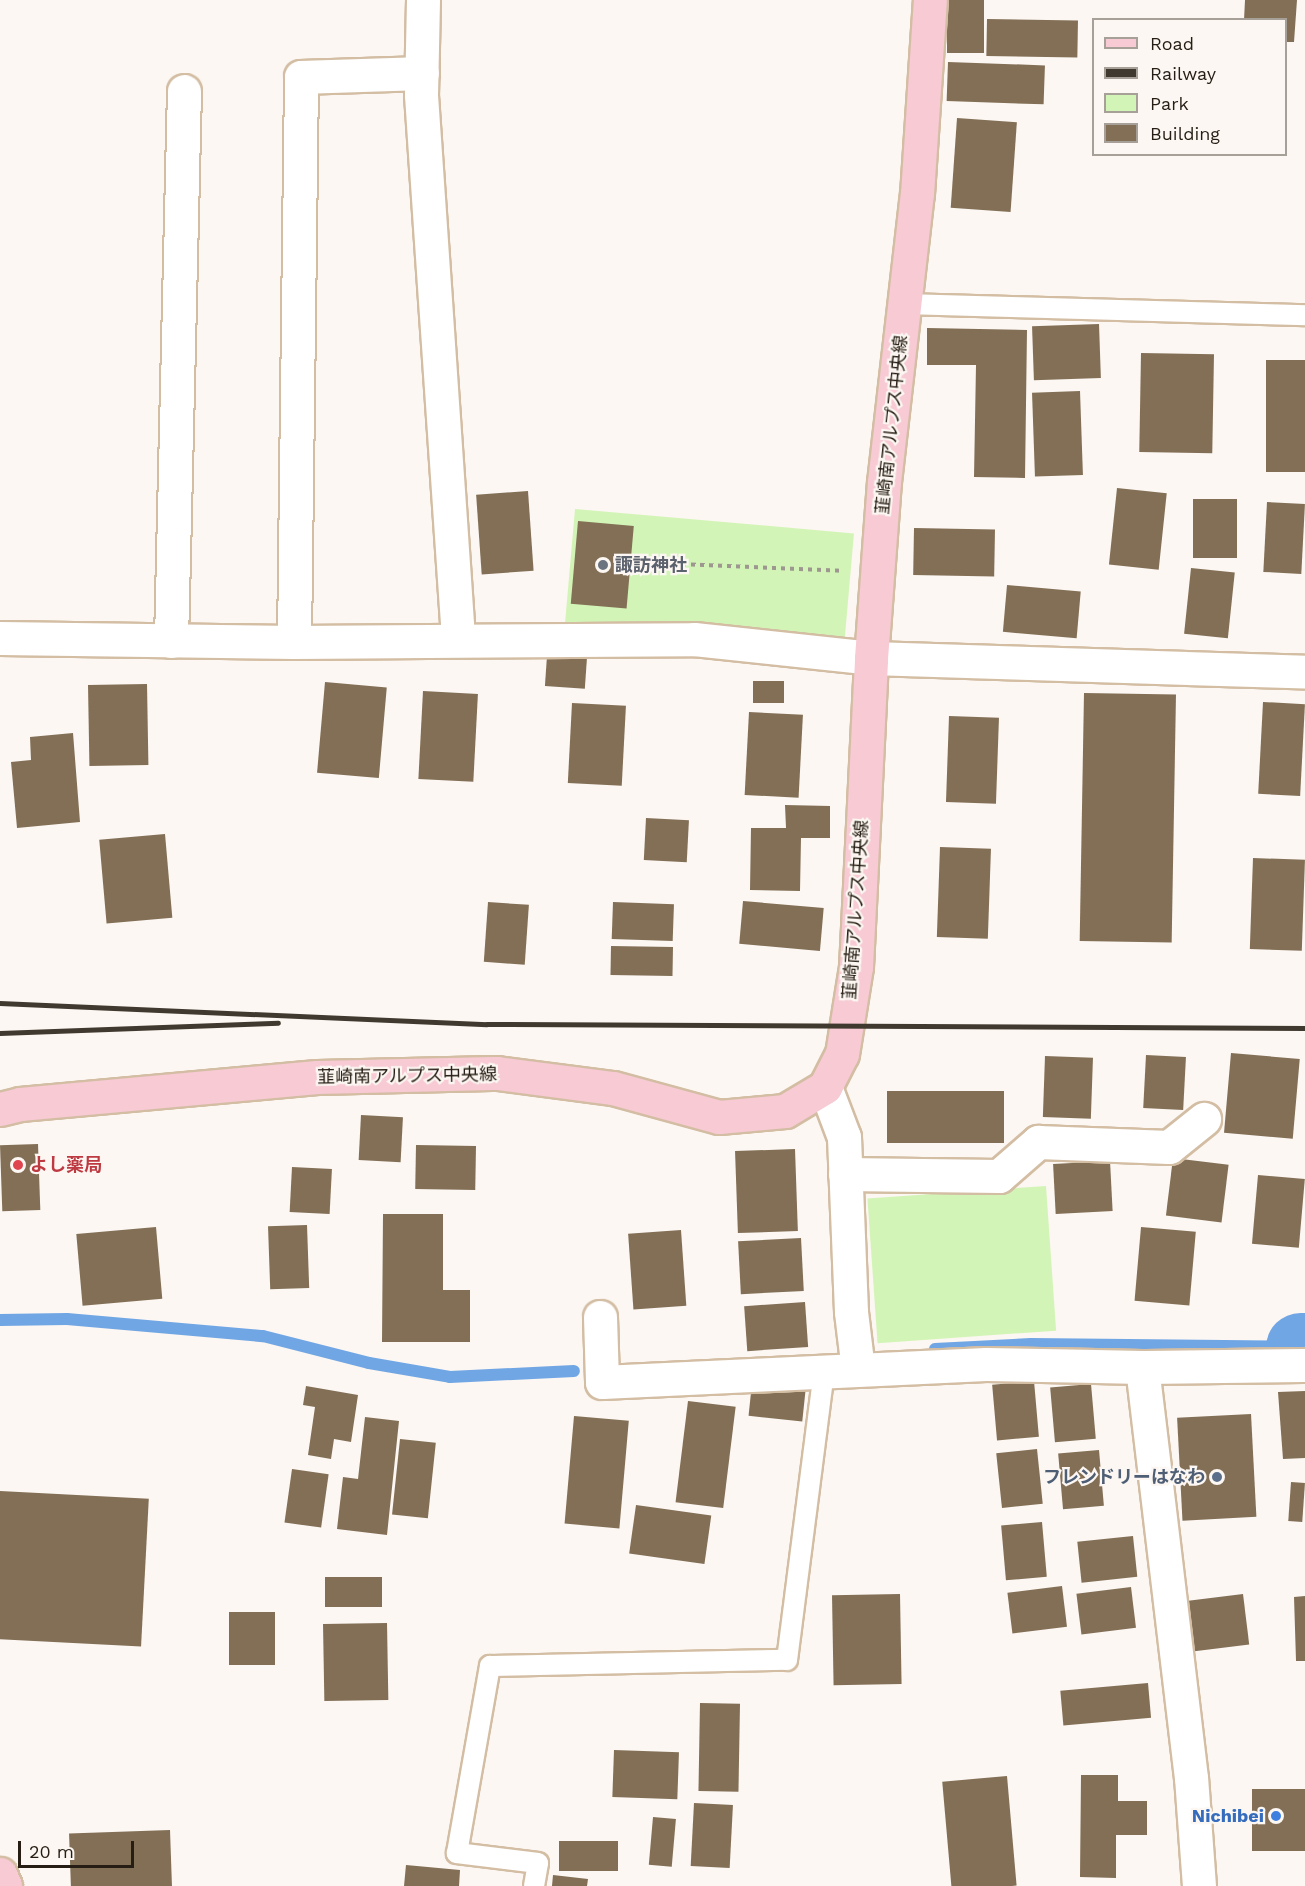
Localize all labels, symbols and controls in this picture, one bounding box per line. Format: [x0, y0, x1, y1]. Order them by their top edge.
legend [1092, 18, 1287, 156]
text: Road [1150, 33, 1194, 54]
text: Railway [1150, 63, 1216, 84]
text: Park [1150, 93, 1189, 114]
text: Building [1150, 123, 1220, 144]
street label: 韮崎南アルプス中央線 [872, 334, 912, 516]
place label: 諏訪神社 [615, 554, 687, 576]
marker: 諏訪神社 [596, 558, 610, 572]
street label: 韮崎南アルプス中央線 [839, 819, 873, 1001]
street label: 韮崎南アルプス中央線 [317, 1064, 497, 1088]
place label: よし薬局 [30, 1154, 102, 1176]
marker: よし薬局 [11, 1158, 25, 1172]
place label: フレンドリーはなわ [1043, 1466, 1205, 1488]
marker: フレンドリーはなわ [1210, 1470, 1224, 1484]
place label: Nichibei [1192, 1805, 1264, 1827]
marker: Nichibei [1269, 1809, 1283, 1823]
scale bar [21, 1829, 136, 1867]
text: 20 m [29, 1841, 74, 1862]

